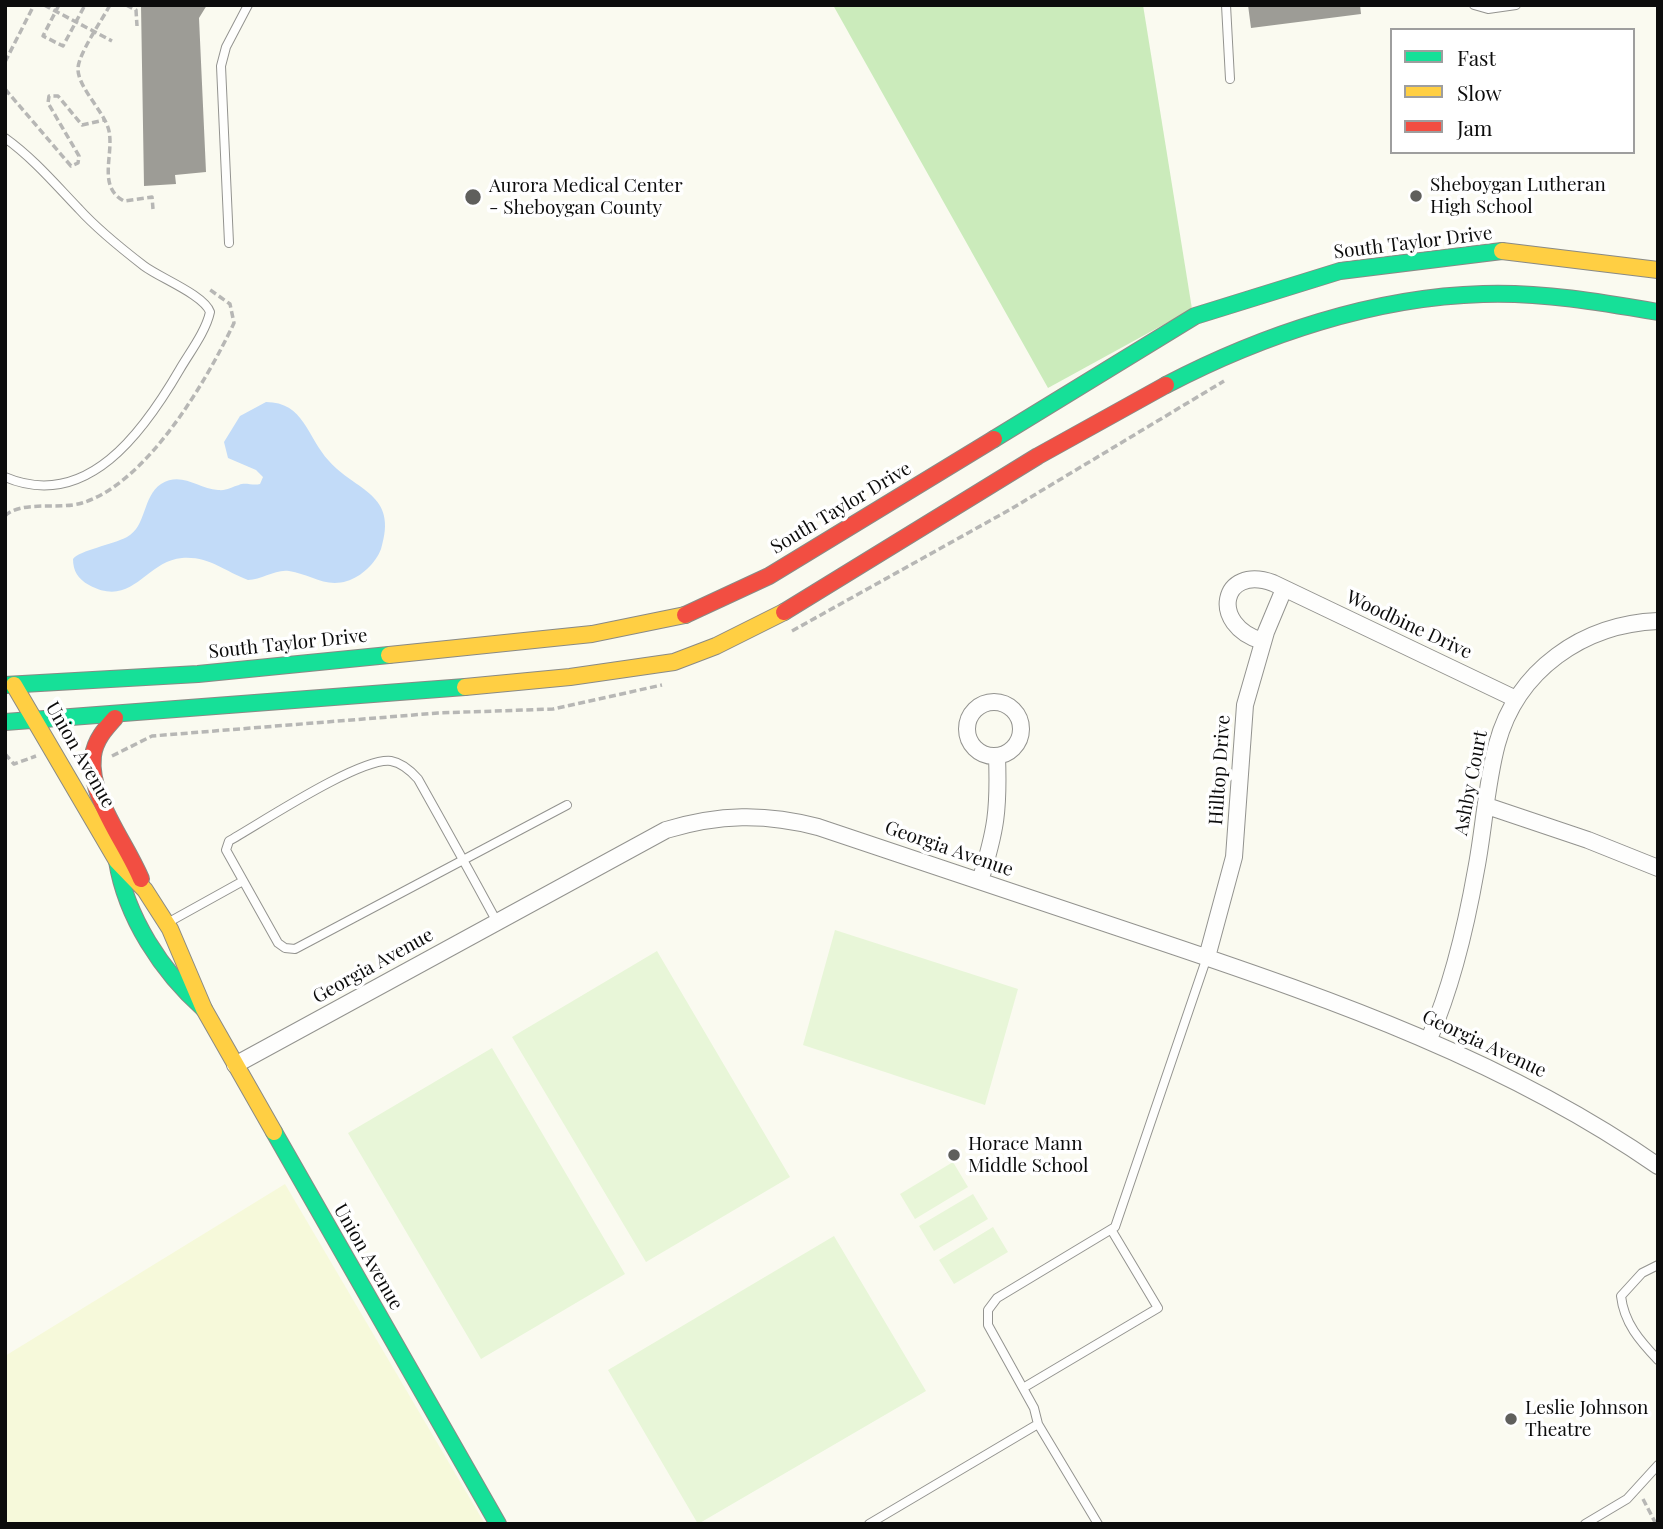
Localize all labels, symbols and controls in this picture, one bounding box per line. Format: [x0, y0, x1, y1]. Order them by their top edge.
legend [1390, 28, 1635, 154]
text: Fast [1457, 43, 1496, 71]
text: Slow [1457, 78, 1502, 106]
text: Jam [1457, 113, 1493, 141]
place label: Sheboygan Lutheran High School [1430, 174, 1606, 218]
place label: Aurora Medical Center - Sheboygan County [489, 175, 683, 219]
marker: Aurora Medical Center - Sheboygan County [463, 187, 483, 207]
marker: Sheboygan Lutheran High School [1408, 188, 1424, 204]
street label: South Taylor Drive [1332, 222, 1494, 264]
street label: South Taylor Drive [767, 457, 915, 559]
street label: Woodbine Drive [1342, 586, 1476, 664]
street label: South Taylor Drive [207, 624, 369, 664]
street label: Union Avenue [40, 698, 120, 812]
street label: Hilltop Drive [1205, 714, 1235, 826]
street label: Ashby Court [1450, 729, 1492, 837]
street label: Georgia Avenue [882, 816, 1016, 882]
street label: Georgia Avenue [309, 923, 437, 1009]
street label: Georgia Avenue [1418, 1005, 1550, 1083]
place label: Horace Mann Middle School [968, 1133, 1089, 1177]
marker: Horace Mann Middle School [946, 1147, 962, 1163]
street label: Union Avenue [328, 1200, 408, 1314]
place label: Leslie Johnson Theatre [1525, 1397, 1648, 1441]
marker: Leslie Johnson Theatre [1503, 1411, 1519, 1427]

